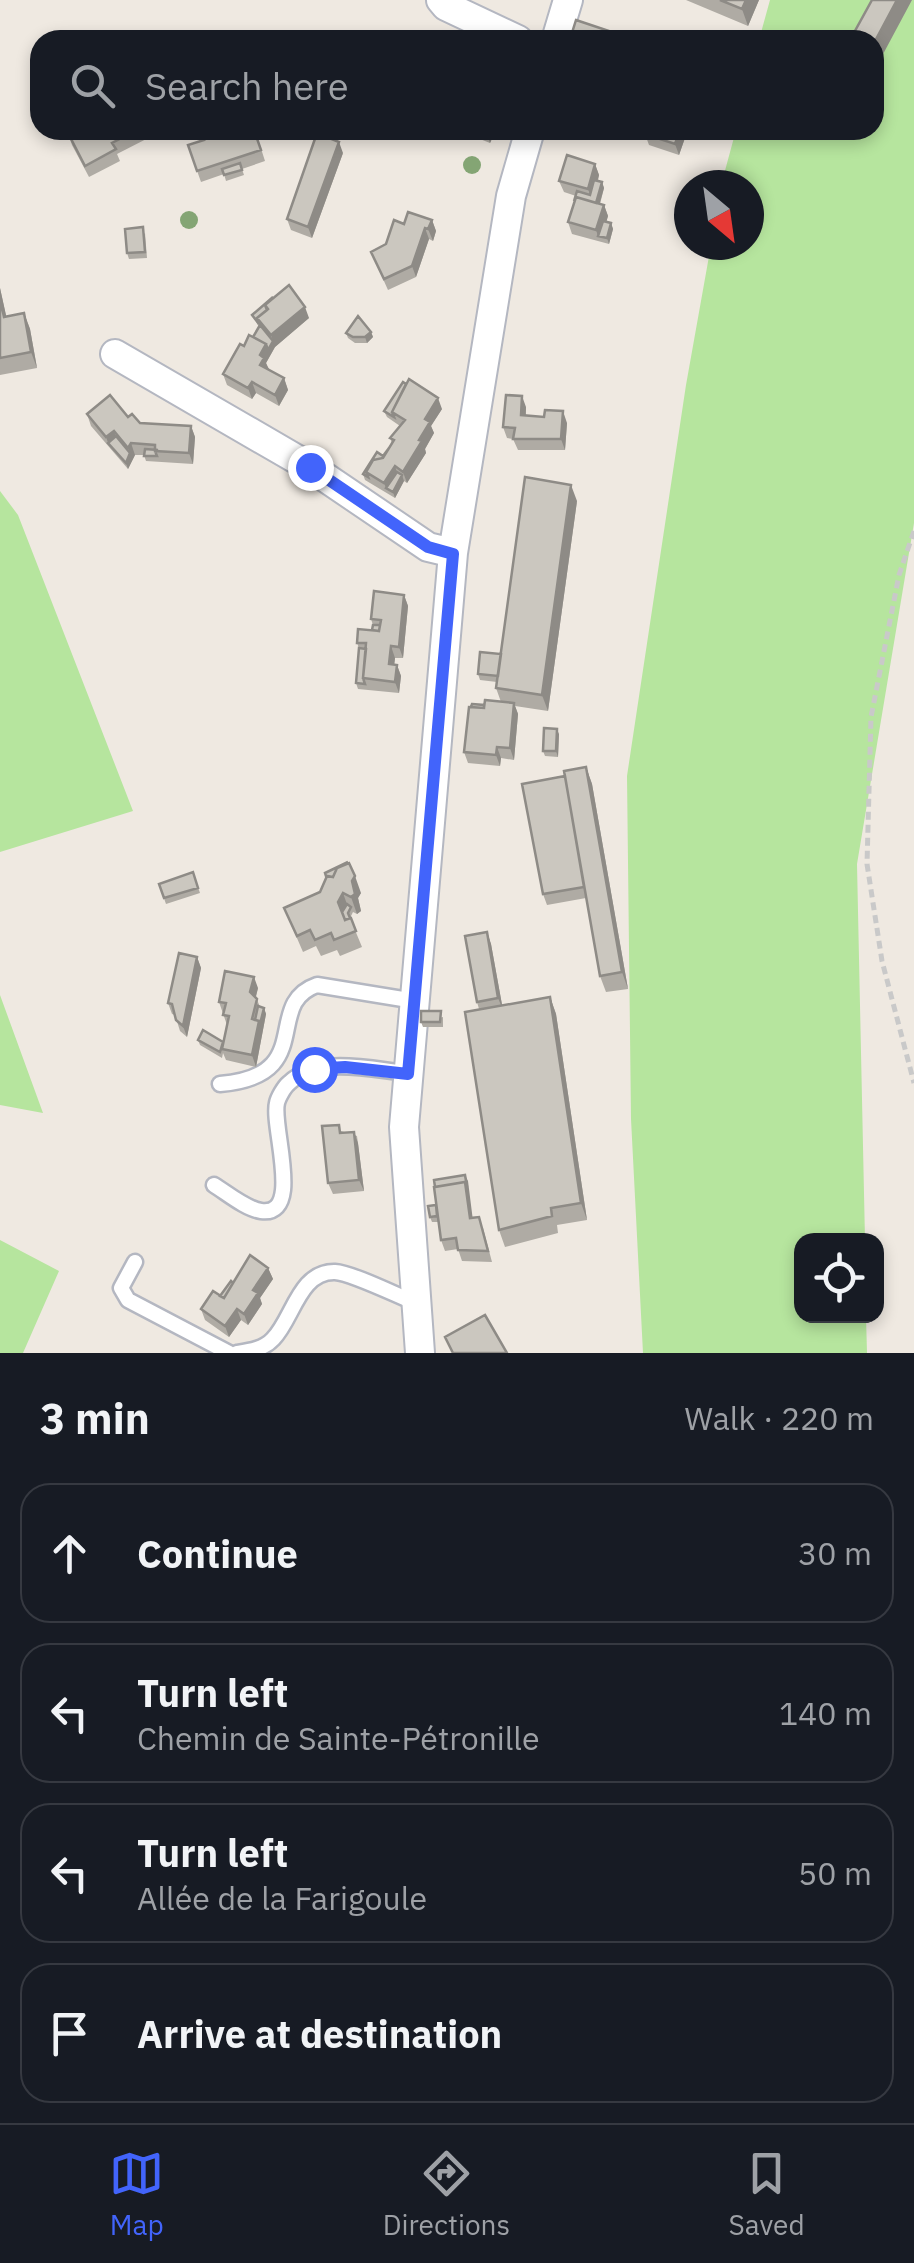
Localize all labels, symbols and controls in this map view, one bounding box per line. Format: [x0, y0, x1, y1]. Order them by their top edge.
search box [30, 30, 884, 140]
icon: search [65, 58, 120, 113]
text: Search here [145, 61, 349, 110]
north arrow [674, 170, 764, 260]
route end [288, 445, 334, 491]
route start [292, 1047, 338, 1093]
map controls [794, 1233, 884, 1323]
button: locate [794, 1233, 884, 1323]
text: 3 min [40, 1391, 150, 1446]
text: Walk · 220 m [685, 1397, 874, 1439]
icon: ahead [42, 1526, 97, 1581]
text: Continue [137, 1529, 298, 1578]
text: 30 m [798, 1532, 872, 1574]
text: Turn left [137, 1668, 288, 1717]
icon: left [42, 1686, 97, 1741]
text: 140 m [779, 1692, 872, 1734]
text: Chemin de Sainte-Pétronille [137, 1717, 540, 1759]
text: Turn left [137, 1828, 288, 1877]
icon: left [42, 1846, 97, 1901]
text: 50 m [798, 1852, 872, 1894]
text: Allée de la Farigoule [137, 1877, 427, 1919]
icon: arrive [42, 2006, 97, 2061]
text: Arrive at destination [137, 2009, 502, 2058]
tab: Map [109, 2146, 164, 2243]
tab: Directions [383, 2146, 510, 2243]
tab: Saved [729, 2146, 805, 2243]

